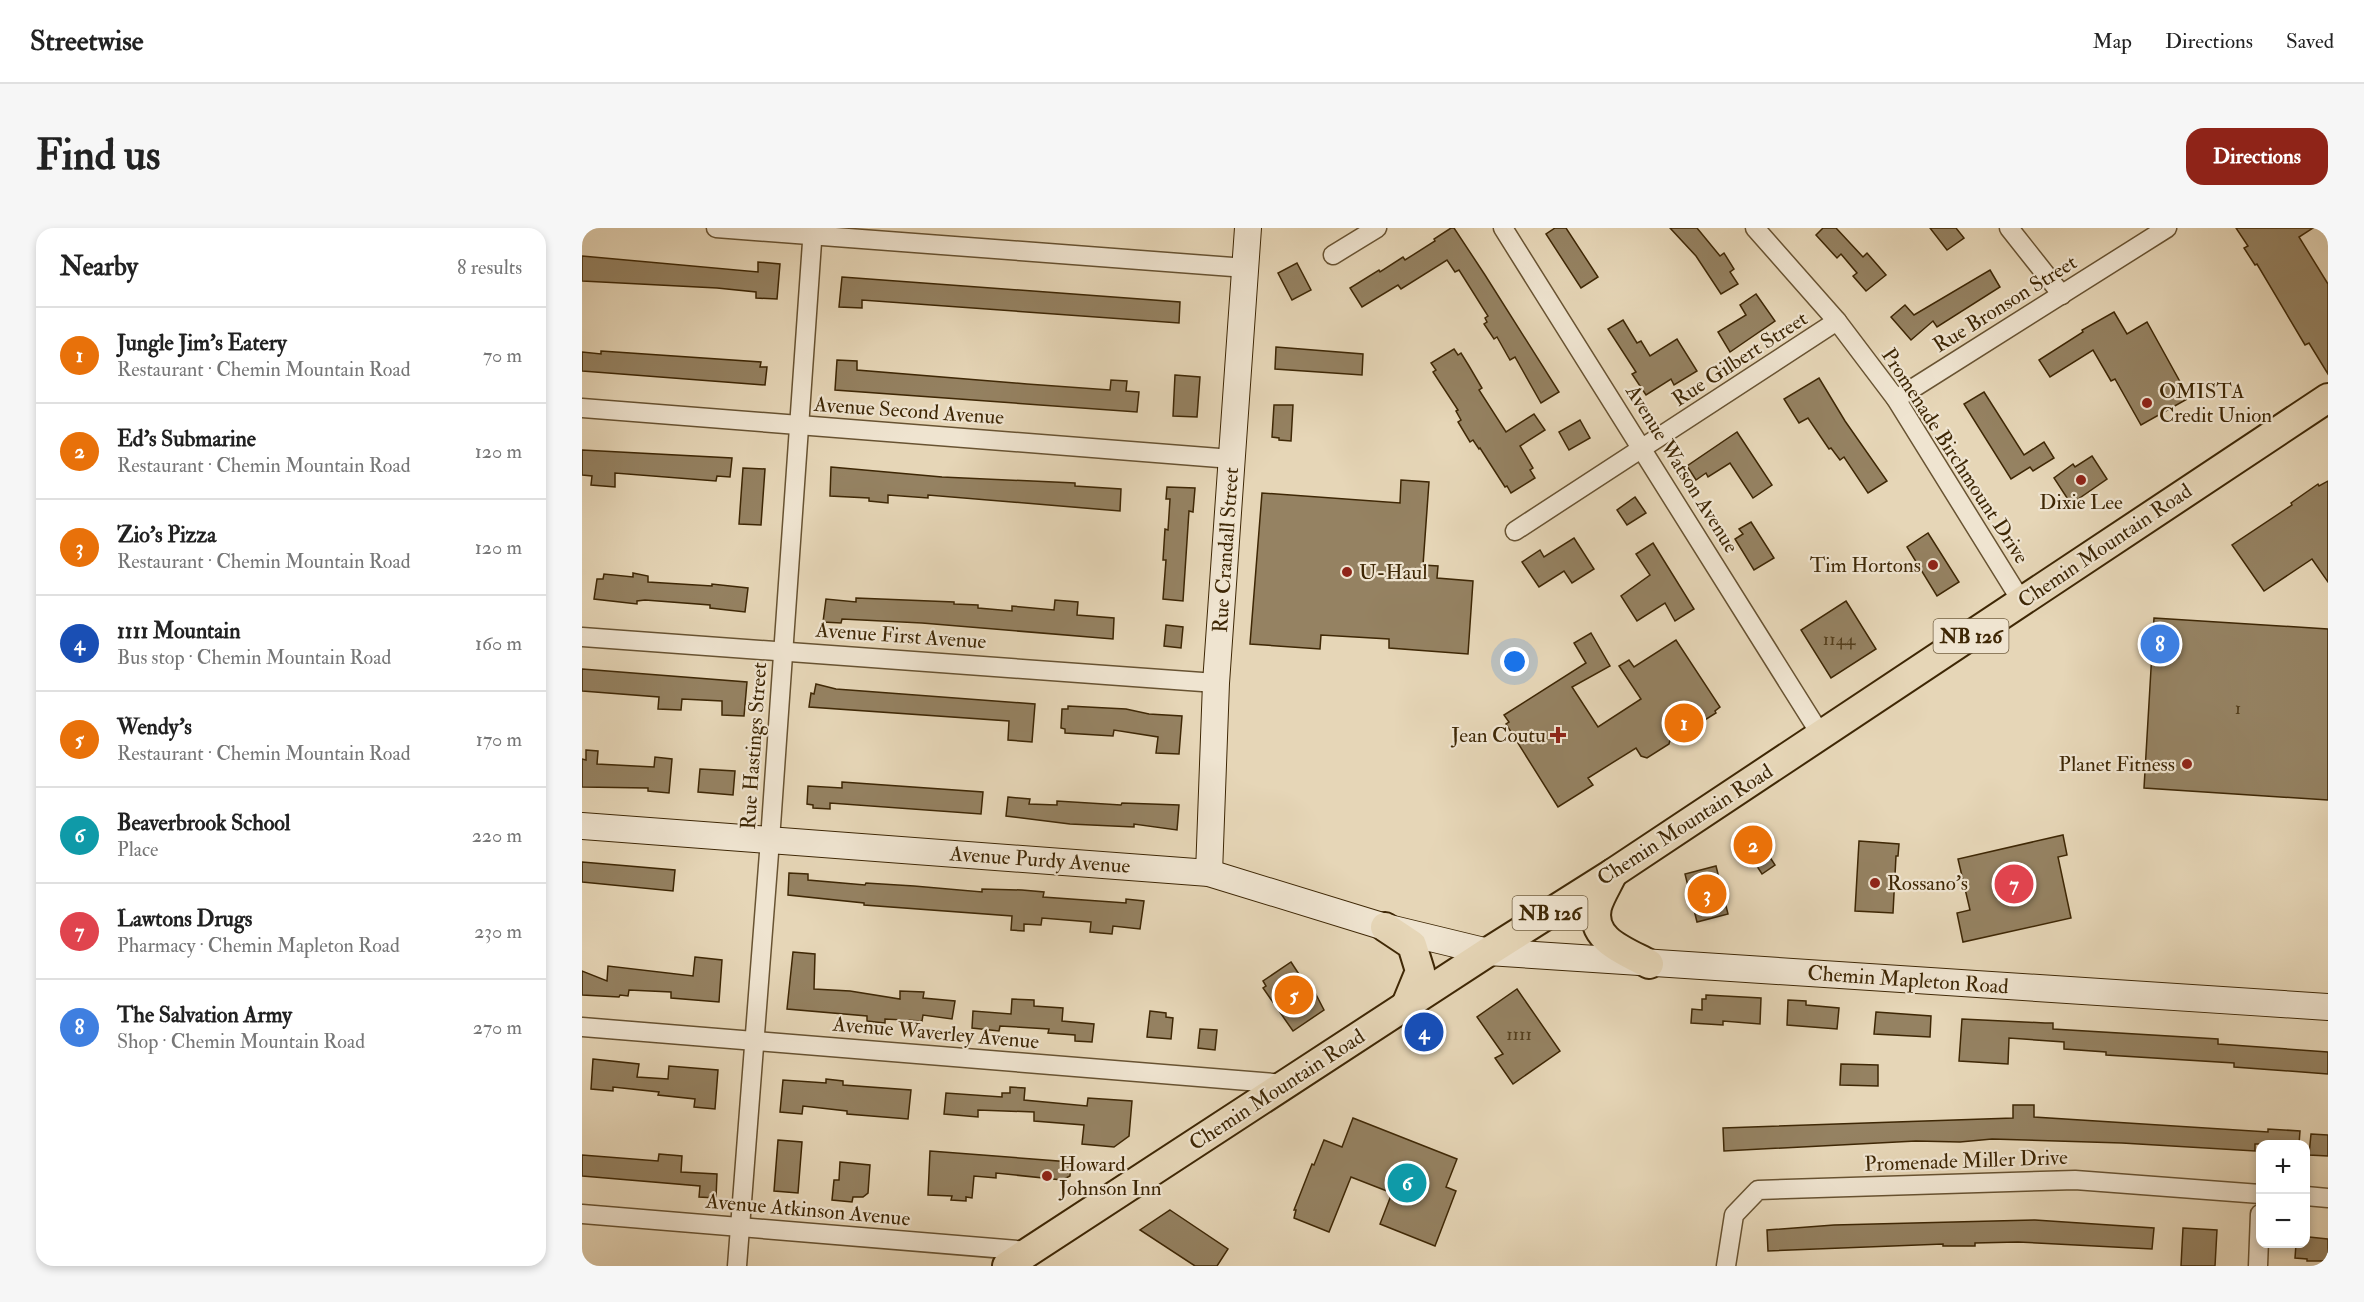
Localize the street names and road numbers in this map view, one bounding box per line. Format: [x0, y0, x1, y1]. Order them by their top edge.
street label: Rue Bronson Street [1928, 249, 2082, 359]
street label: Rue Gilbert Street [1667, 305, 1813, 413]
street label: Promenade Birchmount Drive [1875, 343, 2035, 569]
street label: Avenue Watson Avenue [1619, 379, 1745, 558]
street label: Avenue Second Avenue [812, 391, 1005, 431]
street label: Rue Crandall Street [1207, 466, 1245, 634]
street label: Chemin Mountain Road [2013, 477, 2198, 614]
street label: Avenue First Avenue [814, 617, 987, 655]
road number: NB 126 [1934, 619, 2008, 653]
street label: Rue Hastings Street [735, 661, 773, 831]
street label: Chemin Mountain Road [1592, 758, 1778, 892]
street label: Avenue Purdy Avenue [948, 840, 1131, 880]
road number: NB 126 [1512, 896, 1588, 930]
street label: Chemin Mapleton Road [1806, 959, 2010, 1001]
street label: Avenue Waverley Avenue [831, 1010, 1040, 1055]
street label: Chemin Mountain Road [1184, 1023, 1370, 1157]
street label: Promenade Miller Drive [1864, 1144, 2068, 1178]
street label: Avenue Atkinson Avenue [704, 1188, 912, 1232]

